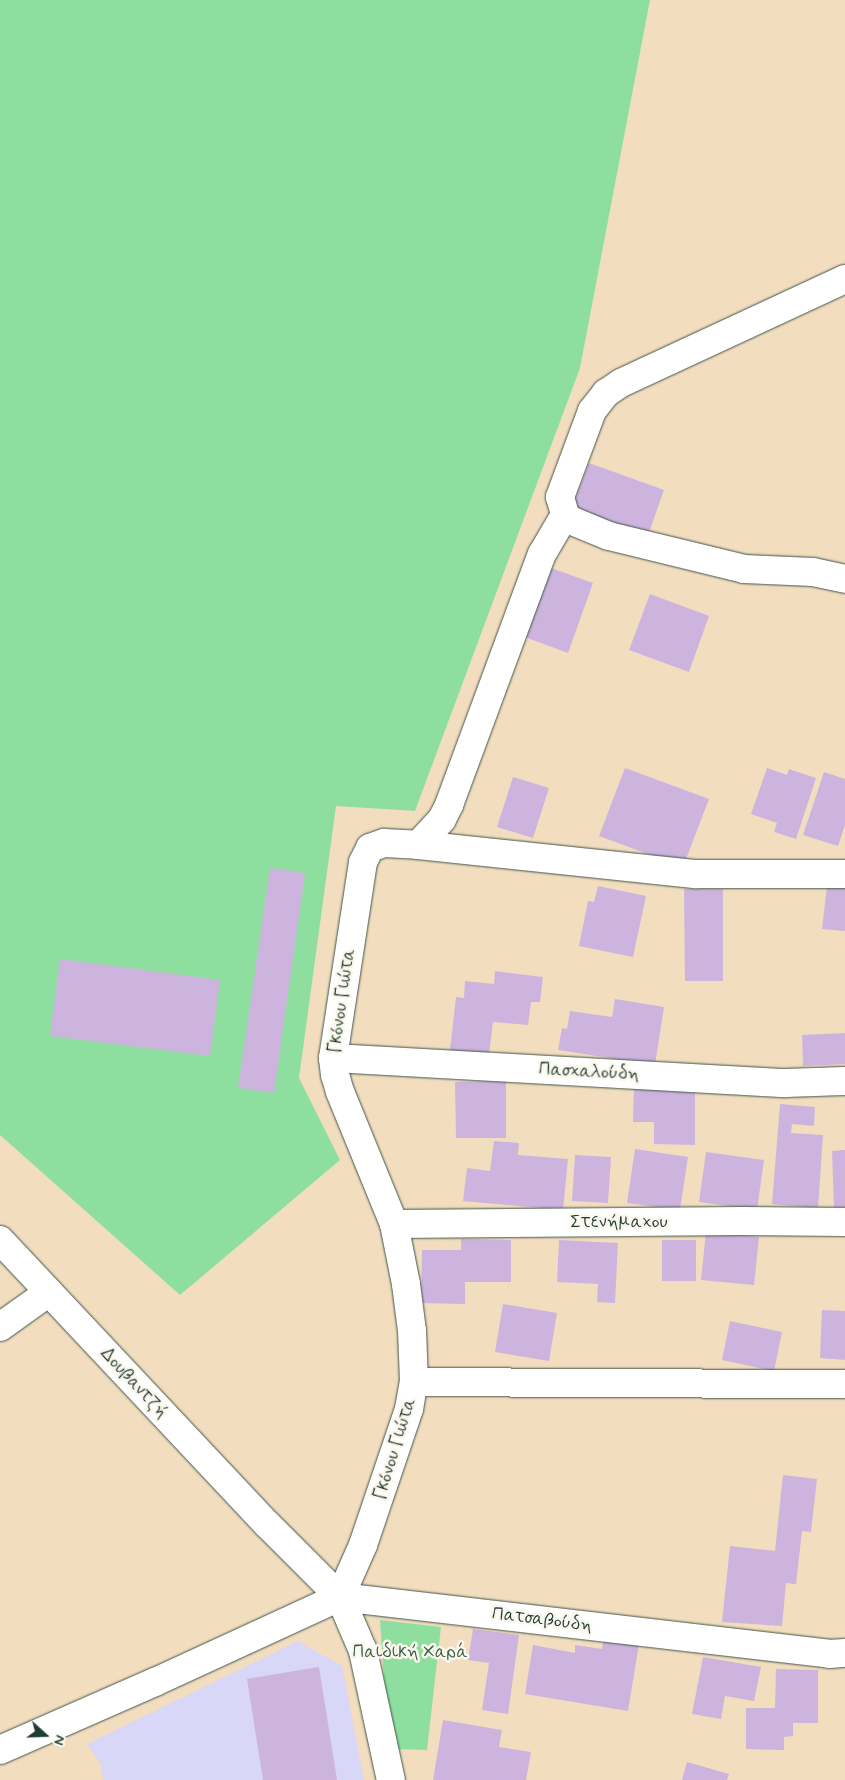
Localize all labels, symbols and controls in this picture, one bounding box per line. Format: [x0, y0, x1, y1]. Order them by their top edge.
street label: Γκόνου Γιώτα [324, 947, 360, 1055]
street label: Πασχαλούδη [538, 1059, 640, 1085]
street label: Στενήμαχου [570, 1211, 668, 1233]
street label: Δουβαντζή [96, 1343, 172, 1423]
street label: Γκόνου Γιώτα [369, 1395, 421, 1503]
street label: Πατσαβούδη [491, 1603, 593, 1637]
park label: Παιδική Χαρά [353, 1641, 467, 1663]
north arrow [20, 1710, 70, 1760]
text: N [49, 1733, 69, 1748]

